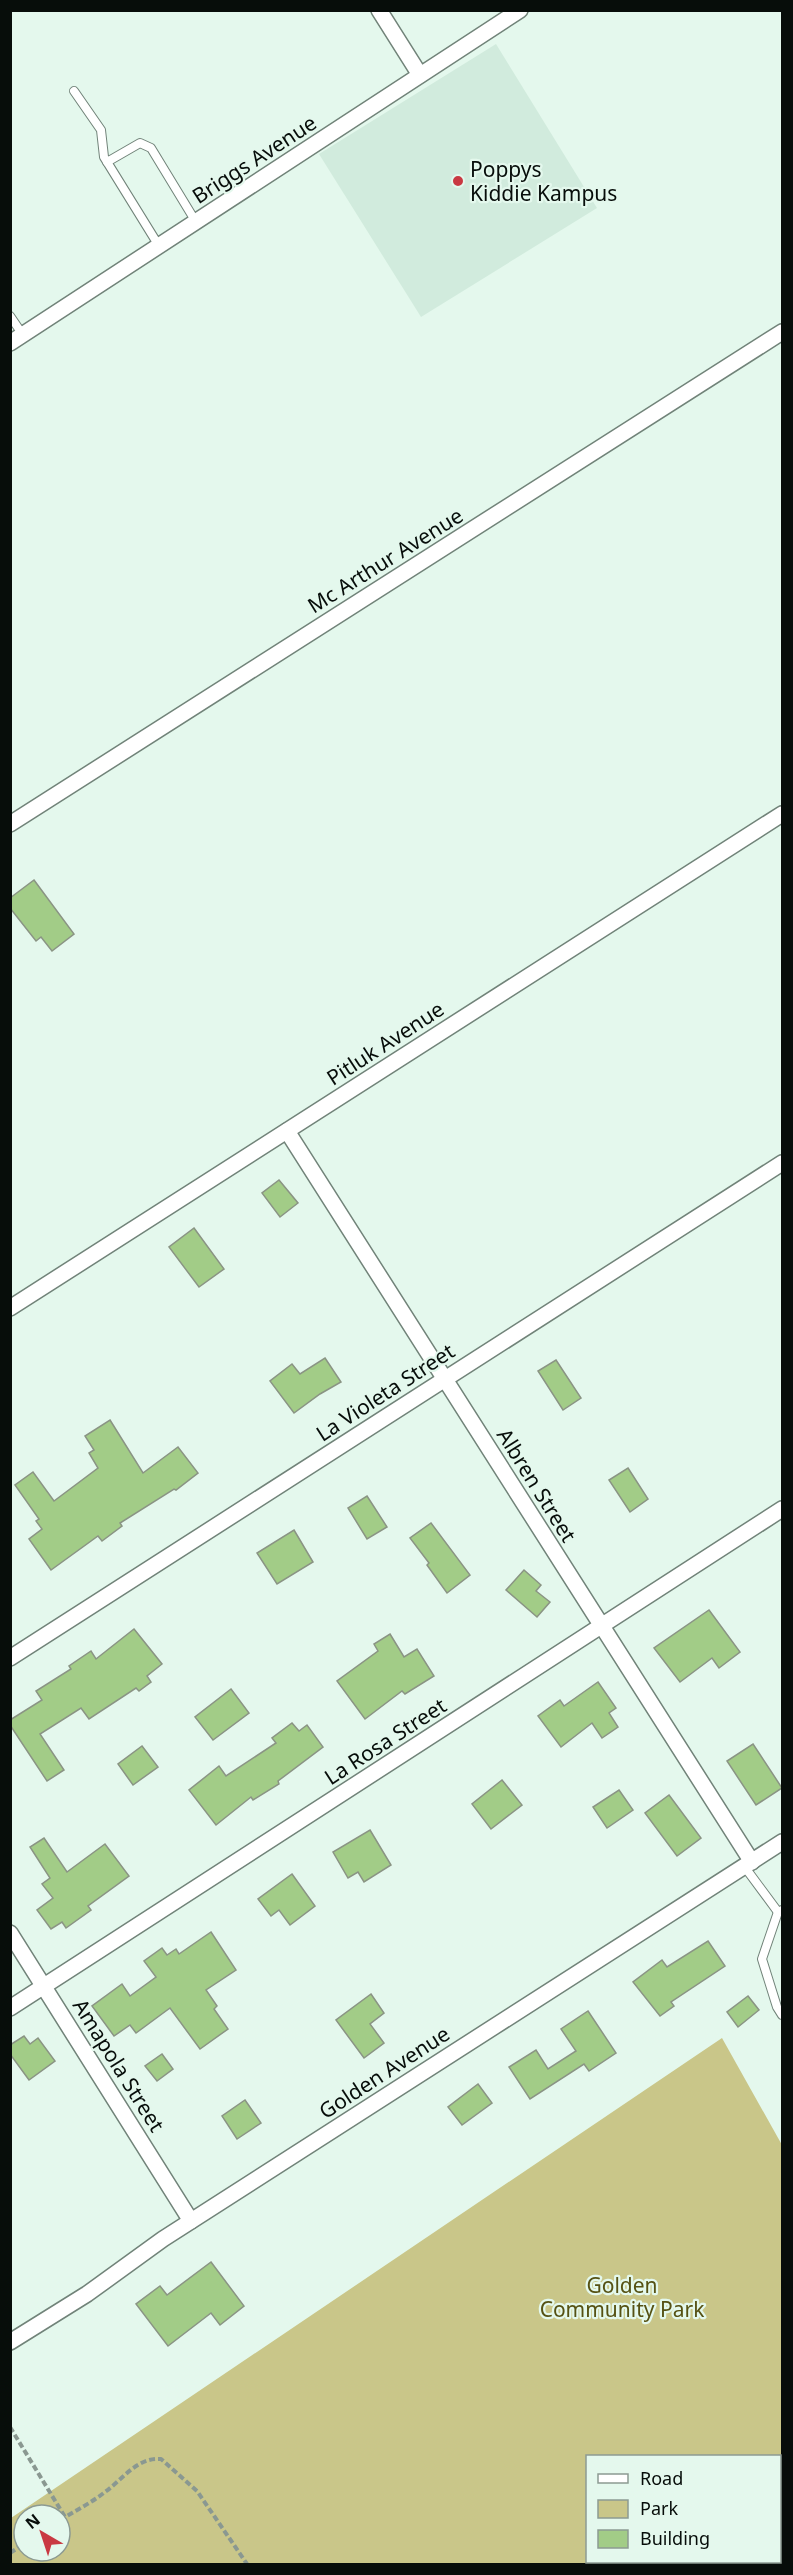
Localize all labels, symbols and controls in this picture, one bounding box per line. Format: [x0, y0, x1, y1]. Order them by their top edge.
street label: Briggs Avenue [186, 108, 322, 210]
place label: Poppys Kiddie Kampus [470, 155, 617, 207]
marker: Poppys Kiddie Kampus [451, 174, 465, 188]
street label: Mc Arthur Avenue [302, 501, 468, 619]
street label: Pitluk Avenue [321, 995, 449, 1091]
street label: La Violeta Street [310, 1337, 460, 1447]
street label: Albren Street [491, 1423, 583, 1547]
street label: La Rosa Street [319, 1691, 452, 1791]
street label: Amapola Street [67, 1993, 171, 2137]
street label: Golden Avenue [313, 2019, 455, 2125]
park label: Golden Community Park [540, 2271, 705, 2323]
legend [586, 2455, 781, 2563]
text: Road [640, 2466, 683, 2490]
text: Park [640, 2496, 678, 2520]
north arrow [12, 2503, 72, 2563]
text: N [21, 2509, 45, 2534]
text: Building [640, 2526, 710, 2550]

